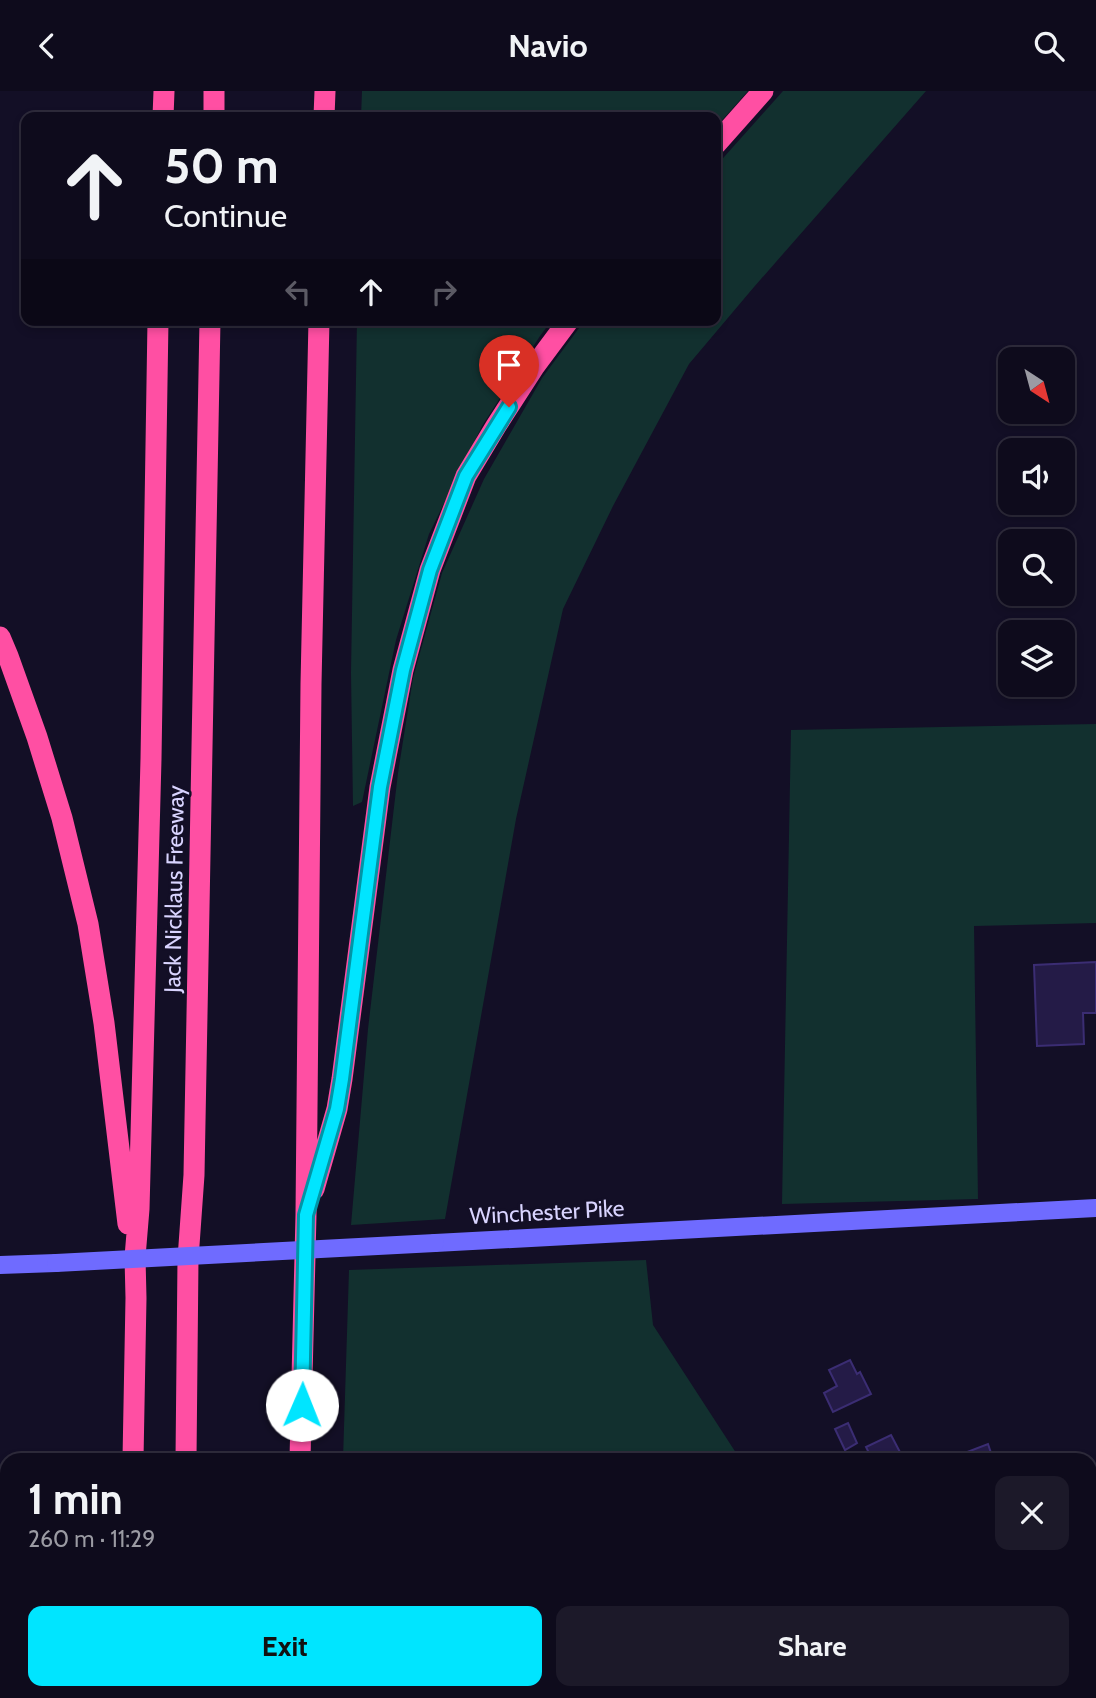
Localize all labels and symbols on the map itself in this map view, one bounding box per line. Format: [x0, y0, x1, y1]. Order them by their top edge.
pin [479, 335, 539, 407]
north arrow [998, 347, 1074, 423]
street label: Jack Nicklaus Freeway [158, 785, 190, 994]
street label: Winchester Pike [469, 1194, 625, 1230]
position arrow [265, 1368, 339, 1442]

